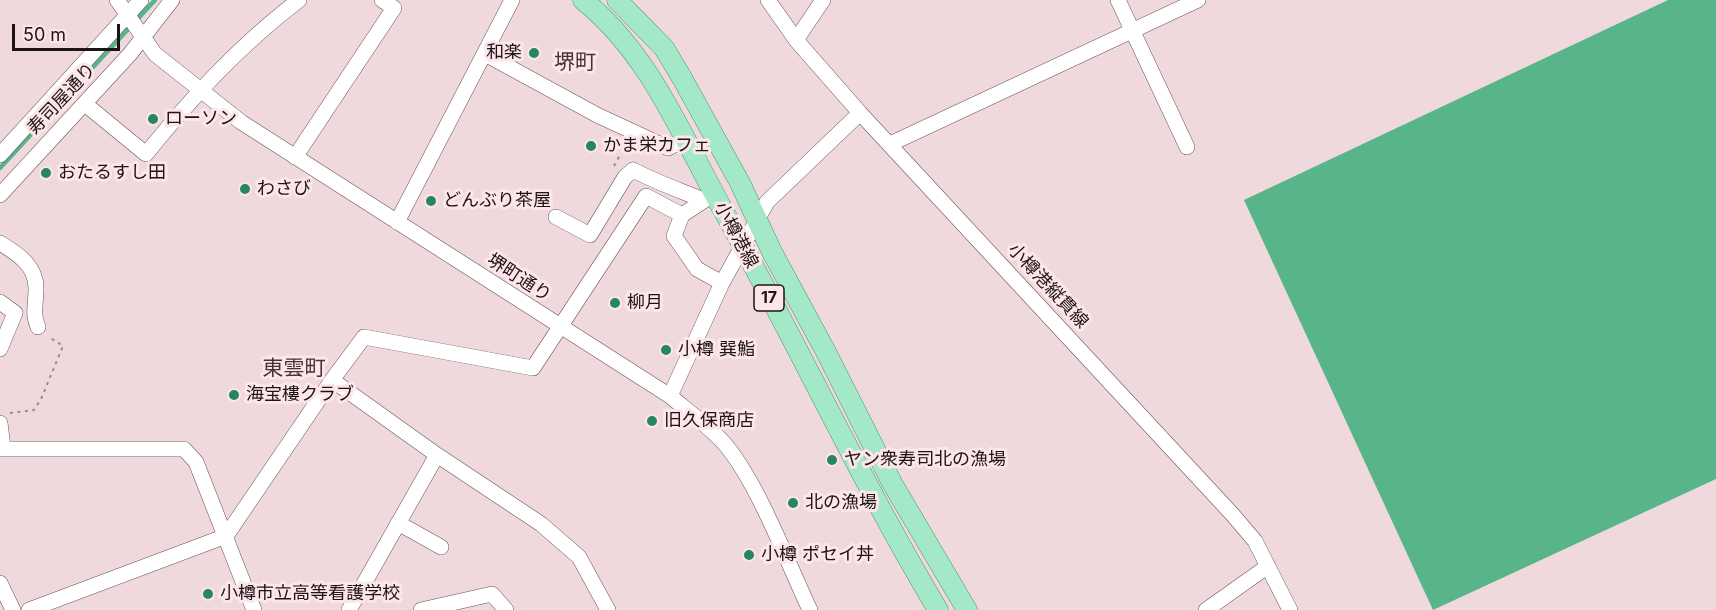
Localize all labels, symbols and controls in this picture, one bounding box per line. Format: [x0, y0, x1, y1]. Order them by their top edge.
scale bar [15, 12, 123, 50]
text: 50 m [23, 24, 66, 45]
place label: 和楽 [486, 42, 522, 64]
marker: 和楽 [527, 46, 541, 60]
district label: 堺町 [554, 50, 596, 76]
street label: 寿司屋通り [23, 59, 101, 139]
place label: ローソン [165, 108, 237, 130]
marker: ローソン [146, 112, 160, 126]
place label: かま栄カフェ [603, 135, 711, 157]
marker: かま栄カフェ [584, 139, 598, 153]
place label: おたるすし田 [58, 162, 166, 184]
marker: おたるすし田 [39, 166, 53, 180]
place label: わさび [257, 178, 311, 200]
marker: わさび [238, 182, 252, 196]
place label: どんぶり茶屋 [443, 190, 551, 212]
marker: どんぶり茶屋 [424, 194, 438, 208]
street label: 小樽港線 [710, 198, 762, 272]
street label: 小樽港縦貫線 [1003, 239, 1093, 333]
street label: 堺町通り [483, 249, 555, 307]
road number: 17 [754, 285, 784, 311]
place label: 柳月 [627, 292, 663, 314]
marker: 柳月 [608, 296, 622, 310]
place label: 小樽 巽鮨 [678, 339, 755, 361]
marker: 小樽 巽鮨 [659, 343, 673, 357]
district label: 東雲町 [263, 356, 325, 382]
place label: 海宝樓クラブ [246, 384, 354, 406]
marker: 海宝樓クラブ [227, 388, 241, 402]
place label: 旧久保商店 [664, 410, 754, 432]
marker: 旧久保商店 [645, 414, 659, 428]
place label: ヤン衆寿司北の漁場 [844, 449, 1006, 471]
marker: ヤン衆寿司北の漁場 [825, 453, 839, 467]
place label: 北の漁場 [805, 492, 877, 514]
marker: 北の漁場 [786, 496, 800, 510]
place label: 小樽 ポセイ丼 [761, 544, 874, 566]
marker: 小樽 ポセイ丼 [742, 548, 756, 562]
place label: 小樽市立高等看護学校 [220, 583, 400, 605]
marker: 小樽市立高等看護学校 [201, 587, 215, 601]

